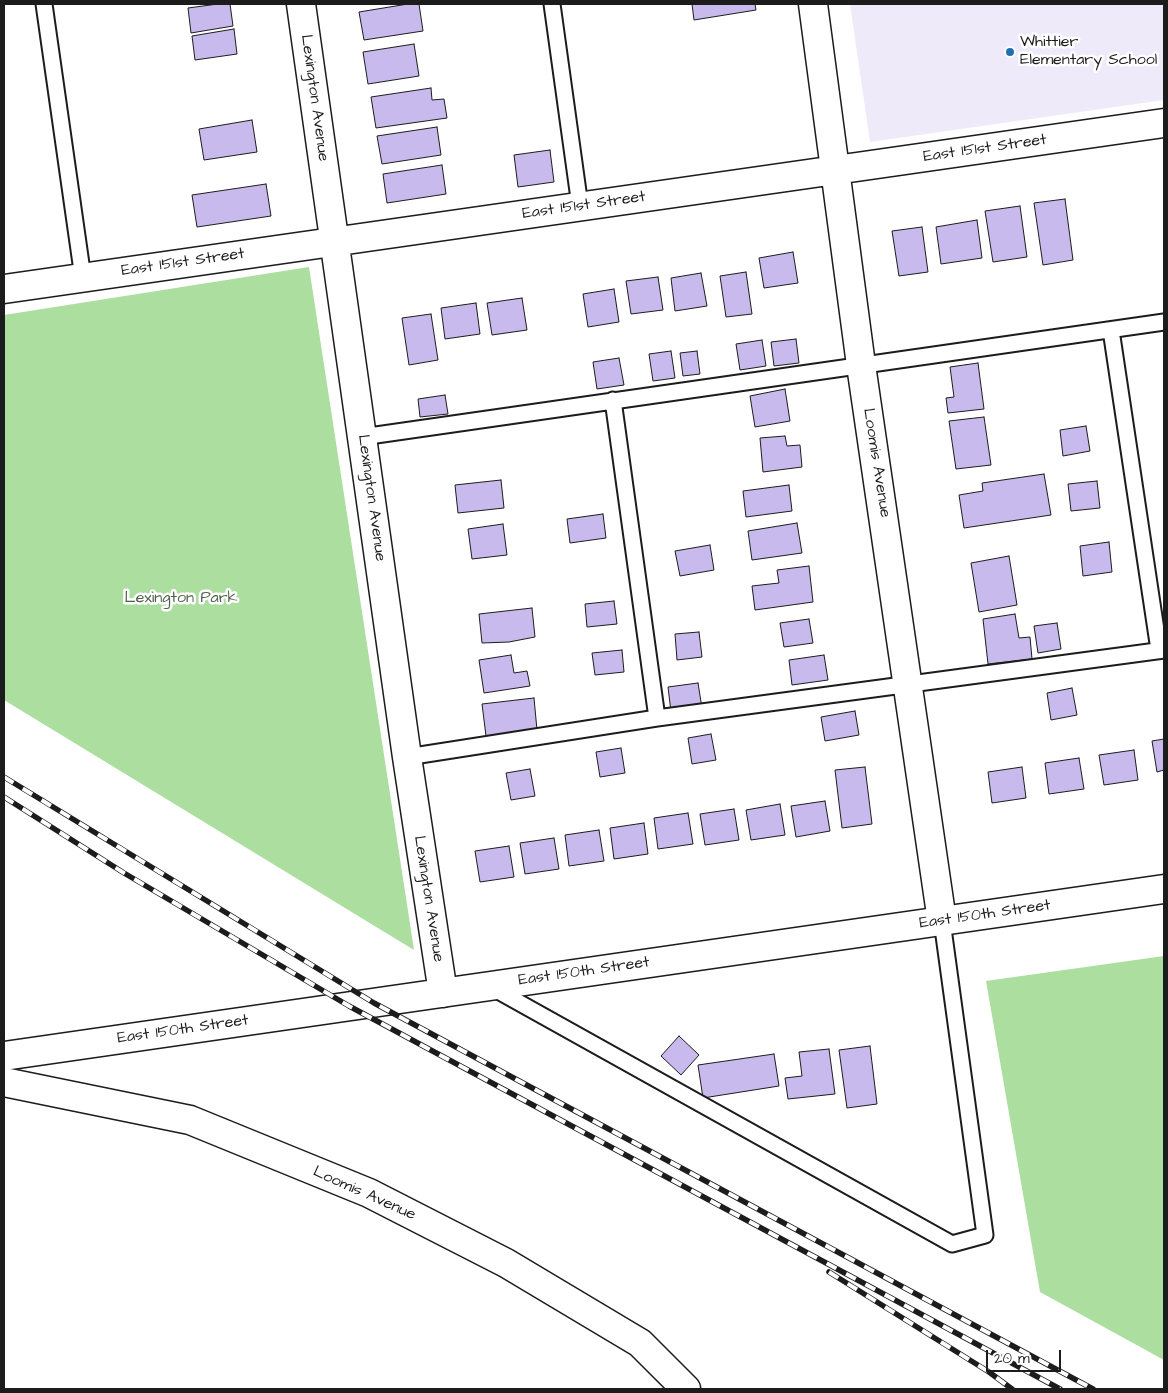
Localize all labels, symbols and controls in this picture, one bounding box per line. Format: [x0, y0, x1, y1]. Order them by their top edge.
street label: Lexington Avenue [296, 33, 332, 163]
place label: Whittier Elementary School [1020, 33, 1157, 71]
marker: Whittier Elementary School [1004, 46, 1016, 58]
street label: East 151st Street [922, 131, 1048, 167]
street label: East 151st Street [521, 188, 647, 224]
street label: East 151st Street [120, 245, 246, 281]
street label: Loomis Avenue [858, 407, 894, 519]
street label: Lexington Avenue [353, 433, 389, 563]
park label: Lexington Park [125, 589, 237, 609]
street label: Lexington Avenue [409, 834, 447, 964]
street label: East 150th Street [918, 896, 1052, 934]
street label: East 150th Street [517, 953, 651, 991]
street label: East 150th Street [116, 1011, 250, 1049]
street label: Loomis Avenue [310, 1163, 418, 1225]
scale bar [988, 1340, 1063, 1372]
text: 20 m [994, 1348, 1030, 1369]

